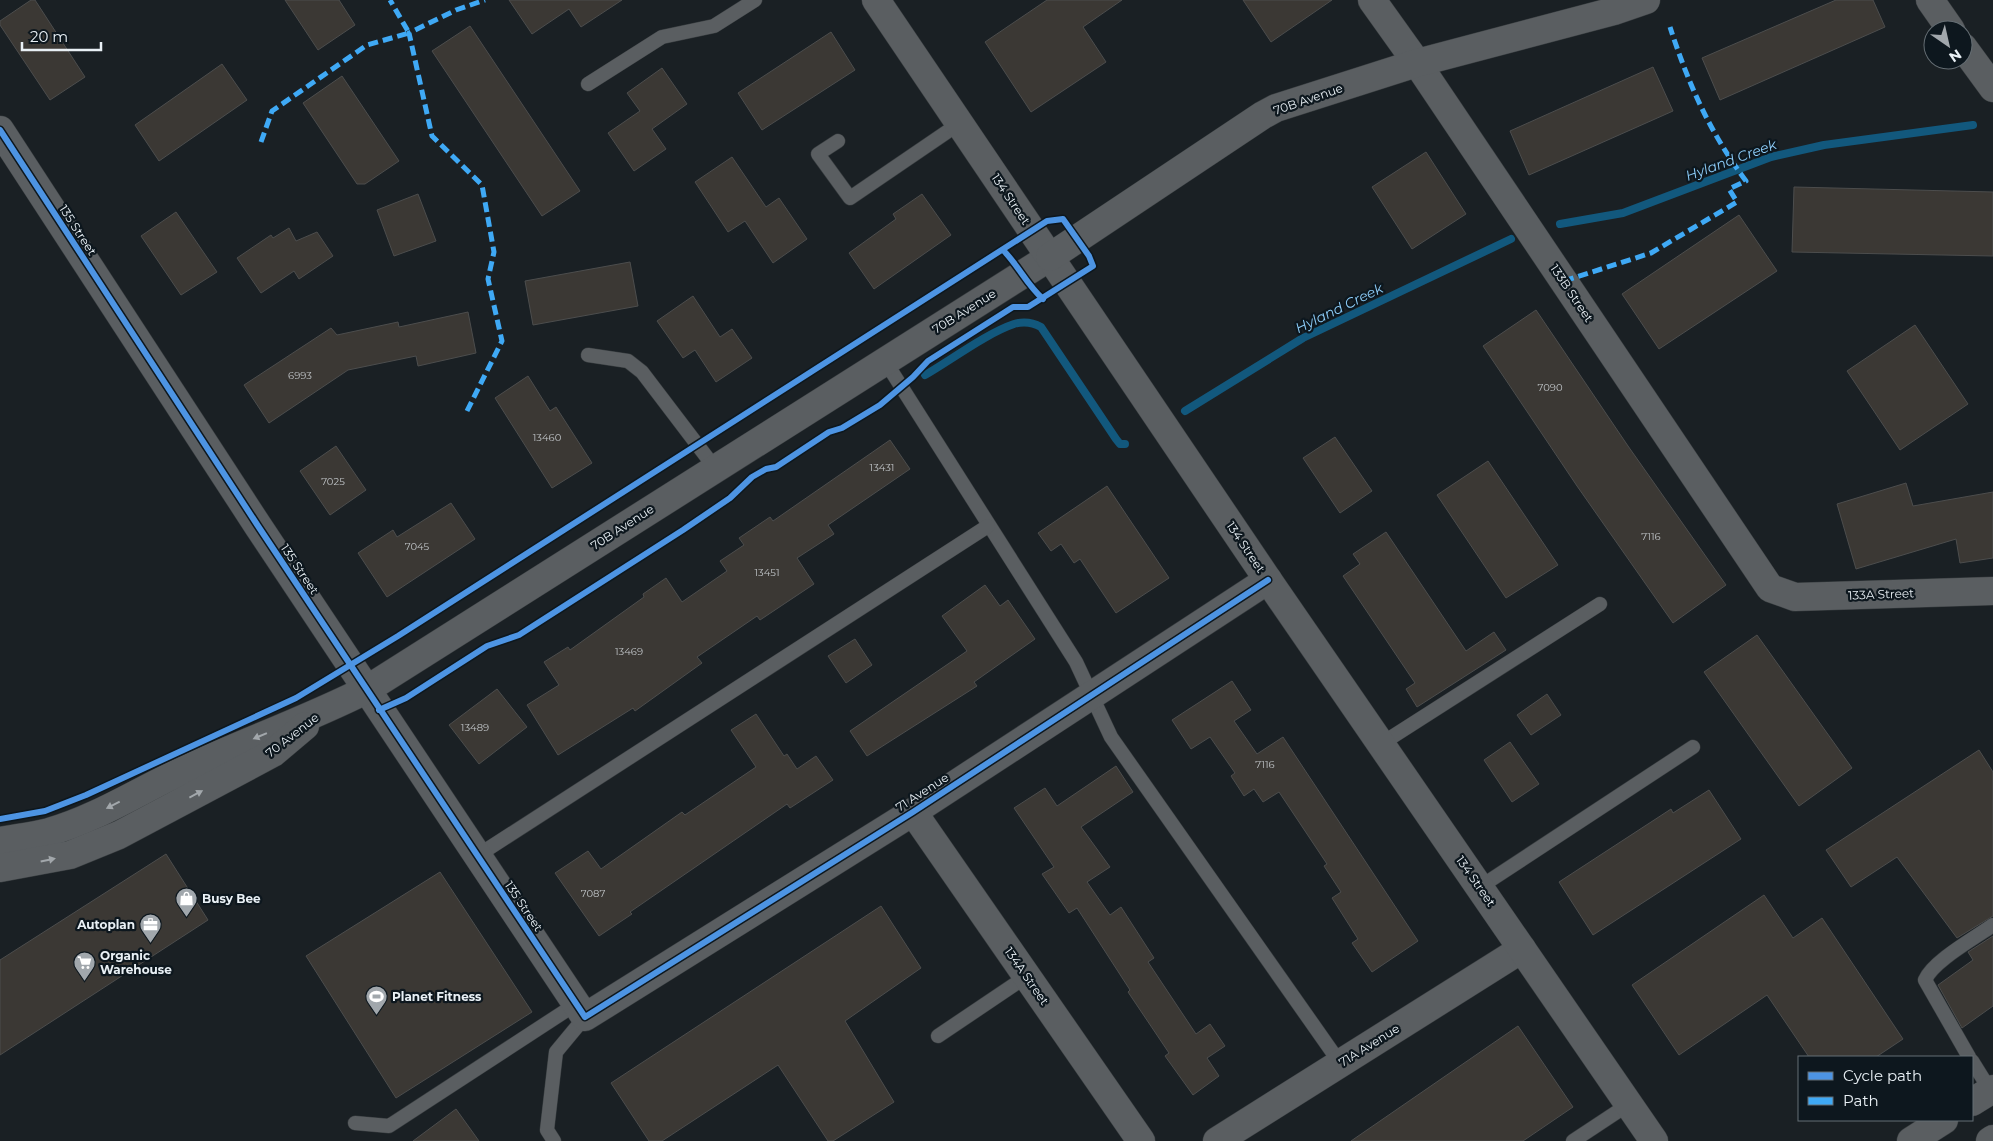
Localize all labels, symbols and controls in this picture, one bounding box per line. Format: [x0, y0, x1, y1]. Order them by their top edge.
scale bar [22, 20, 101, 52]
north arrow [1923, 20, 1973, 70]
text: 20 m [30, 27, 68, 46]
text: N [1946, 45, 1965, 66]
street label: 70B Avenue [1271, 80, 1345, 118]
water label: Hyland Creek [1683, 135, 1780, 185]
street label: 134 Street [988, 171, 1034, 228]
street label: 135 Street [56, 202, 100, 258]
street label: 133B Street [1547, 261, 1597, 325]
water label: Hyland Creek [1292, 279, 1387, 337]
street label: 70B Avenue [929, 285, 999, 337]
house number: 6993 [288, 369, 312, 382]
house number: 7090 [1537, 381, 1563, 394]
house number: 13460 [533, 431, 562, 444]
house number: 13431 [870, 461, 894, 474]
house number: 7025 [321, 475, 345, 488]
street label: 70B Avenue [588, 501, 656, 553]
street label: 134 Street [1223, 519, 1269, 576]
house number: 7116 [1641, 530, 1661, 543]
house number: 7045 [405, 540, 430, 553]
street label: 135 Street [278, 541, 322, 597]
house number: 13451 [754, 566, 780, 579]
street label: 133A Street [1848, 585, 1914, 603]
house number: 13469 [615, 645, 643, 658]
street label: 70 Avenue [262, 710, 322, 760]
house number: 13489 [461, 721, 489, 734]
one-way arrow [253, 732, 267, 740]
house number: 7116 [1255, 758, 1275, 771]
street label: 71 Avenue [893, 769, 951, 815]
one-way arrow [188, 790, 203, 798]
one-way arrow [106, 801, 120, 809]
street label: 134 Street [1453, 853, 1499, 909]
one-way arrow [40, 856, 55, 864]
street label: 135 Street [502, 878, 546, 934]
shop icon: Busy Bee [174, 886, 198, 917]
house number: 7087 [581, 887, 605, 900]
place label: Busy Bee [202, 891, 261, 906]
office icon: Autoplan [139, 912, 163, 943]
place label: Autoplan [76, 917, 135, 932]
street label: 134A Street [1002, 944, 1052, 1008]
place label: Organic Warehouse [100, 948, 172, 977]
supermarket icon: Organic Warehouse [72, 950, 96, 981]
sports icon: Planet Fitness [364, 984, 388, 1015]
place label: Planet Fitness [392, 989, 482, 1004]
street label: 71A Avenue [1336, 1020, 1402, 1070]
legend [1798, 1056, 1973, 1121]
text: Cycle path [1843, 1066, 1922, 1085]
text: Path [1843, 1091, 1879, 1110]

